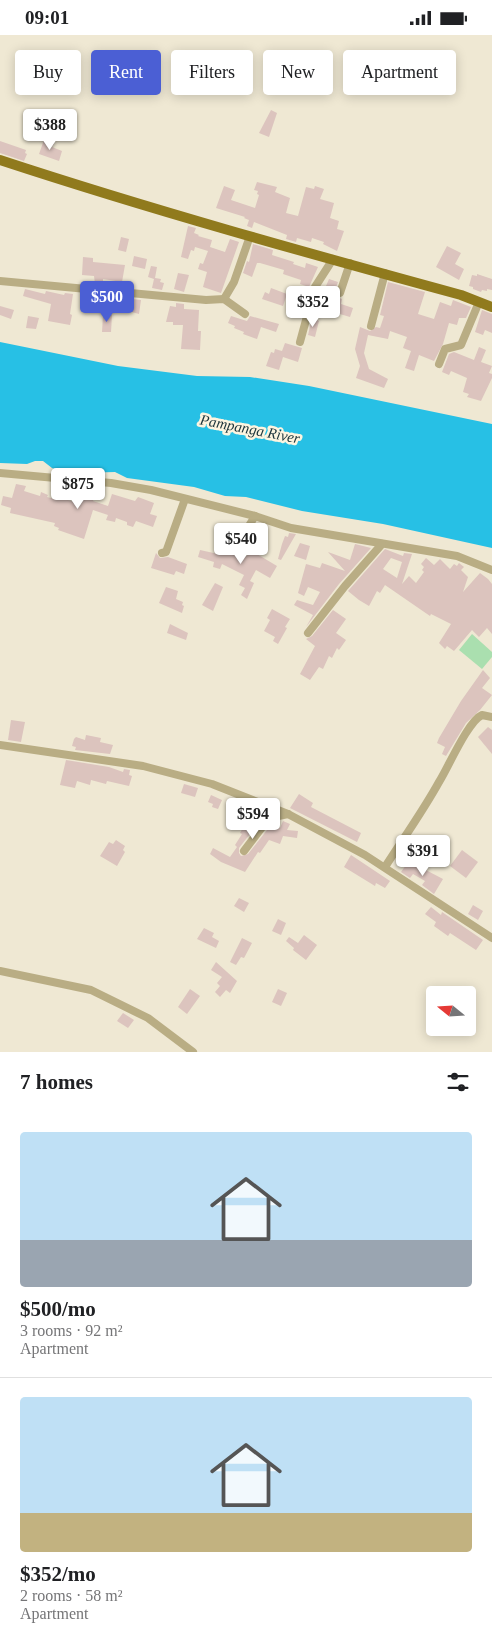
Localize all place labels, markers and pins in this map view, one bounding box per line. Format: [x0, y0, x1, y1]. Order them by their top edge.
pin: $388 [20, 109, 80, 151]
pin: $500 [77, 281, 137, 323]
pin: $352 [283, 285, 343, 328]
pin: $875 [48, 467, 108, 510]
pin: $540 [211, 523, 271, 565]
pin: $594 [223, 797, 283, 840]
pin: $391 [393, 835, 453, 877]

